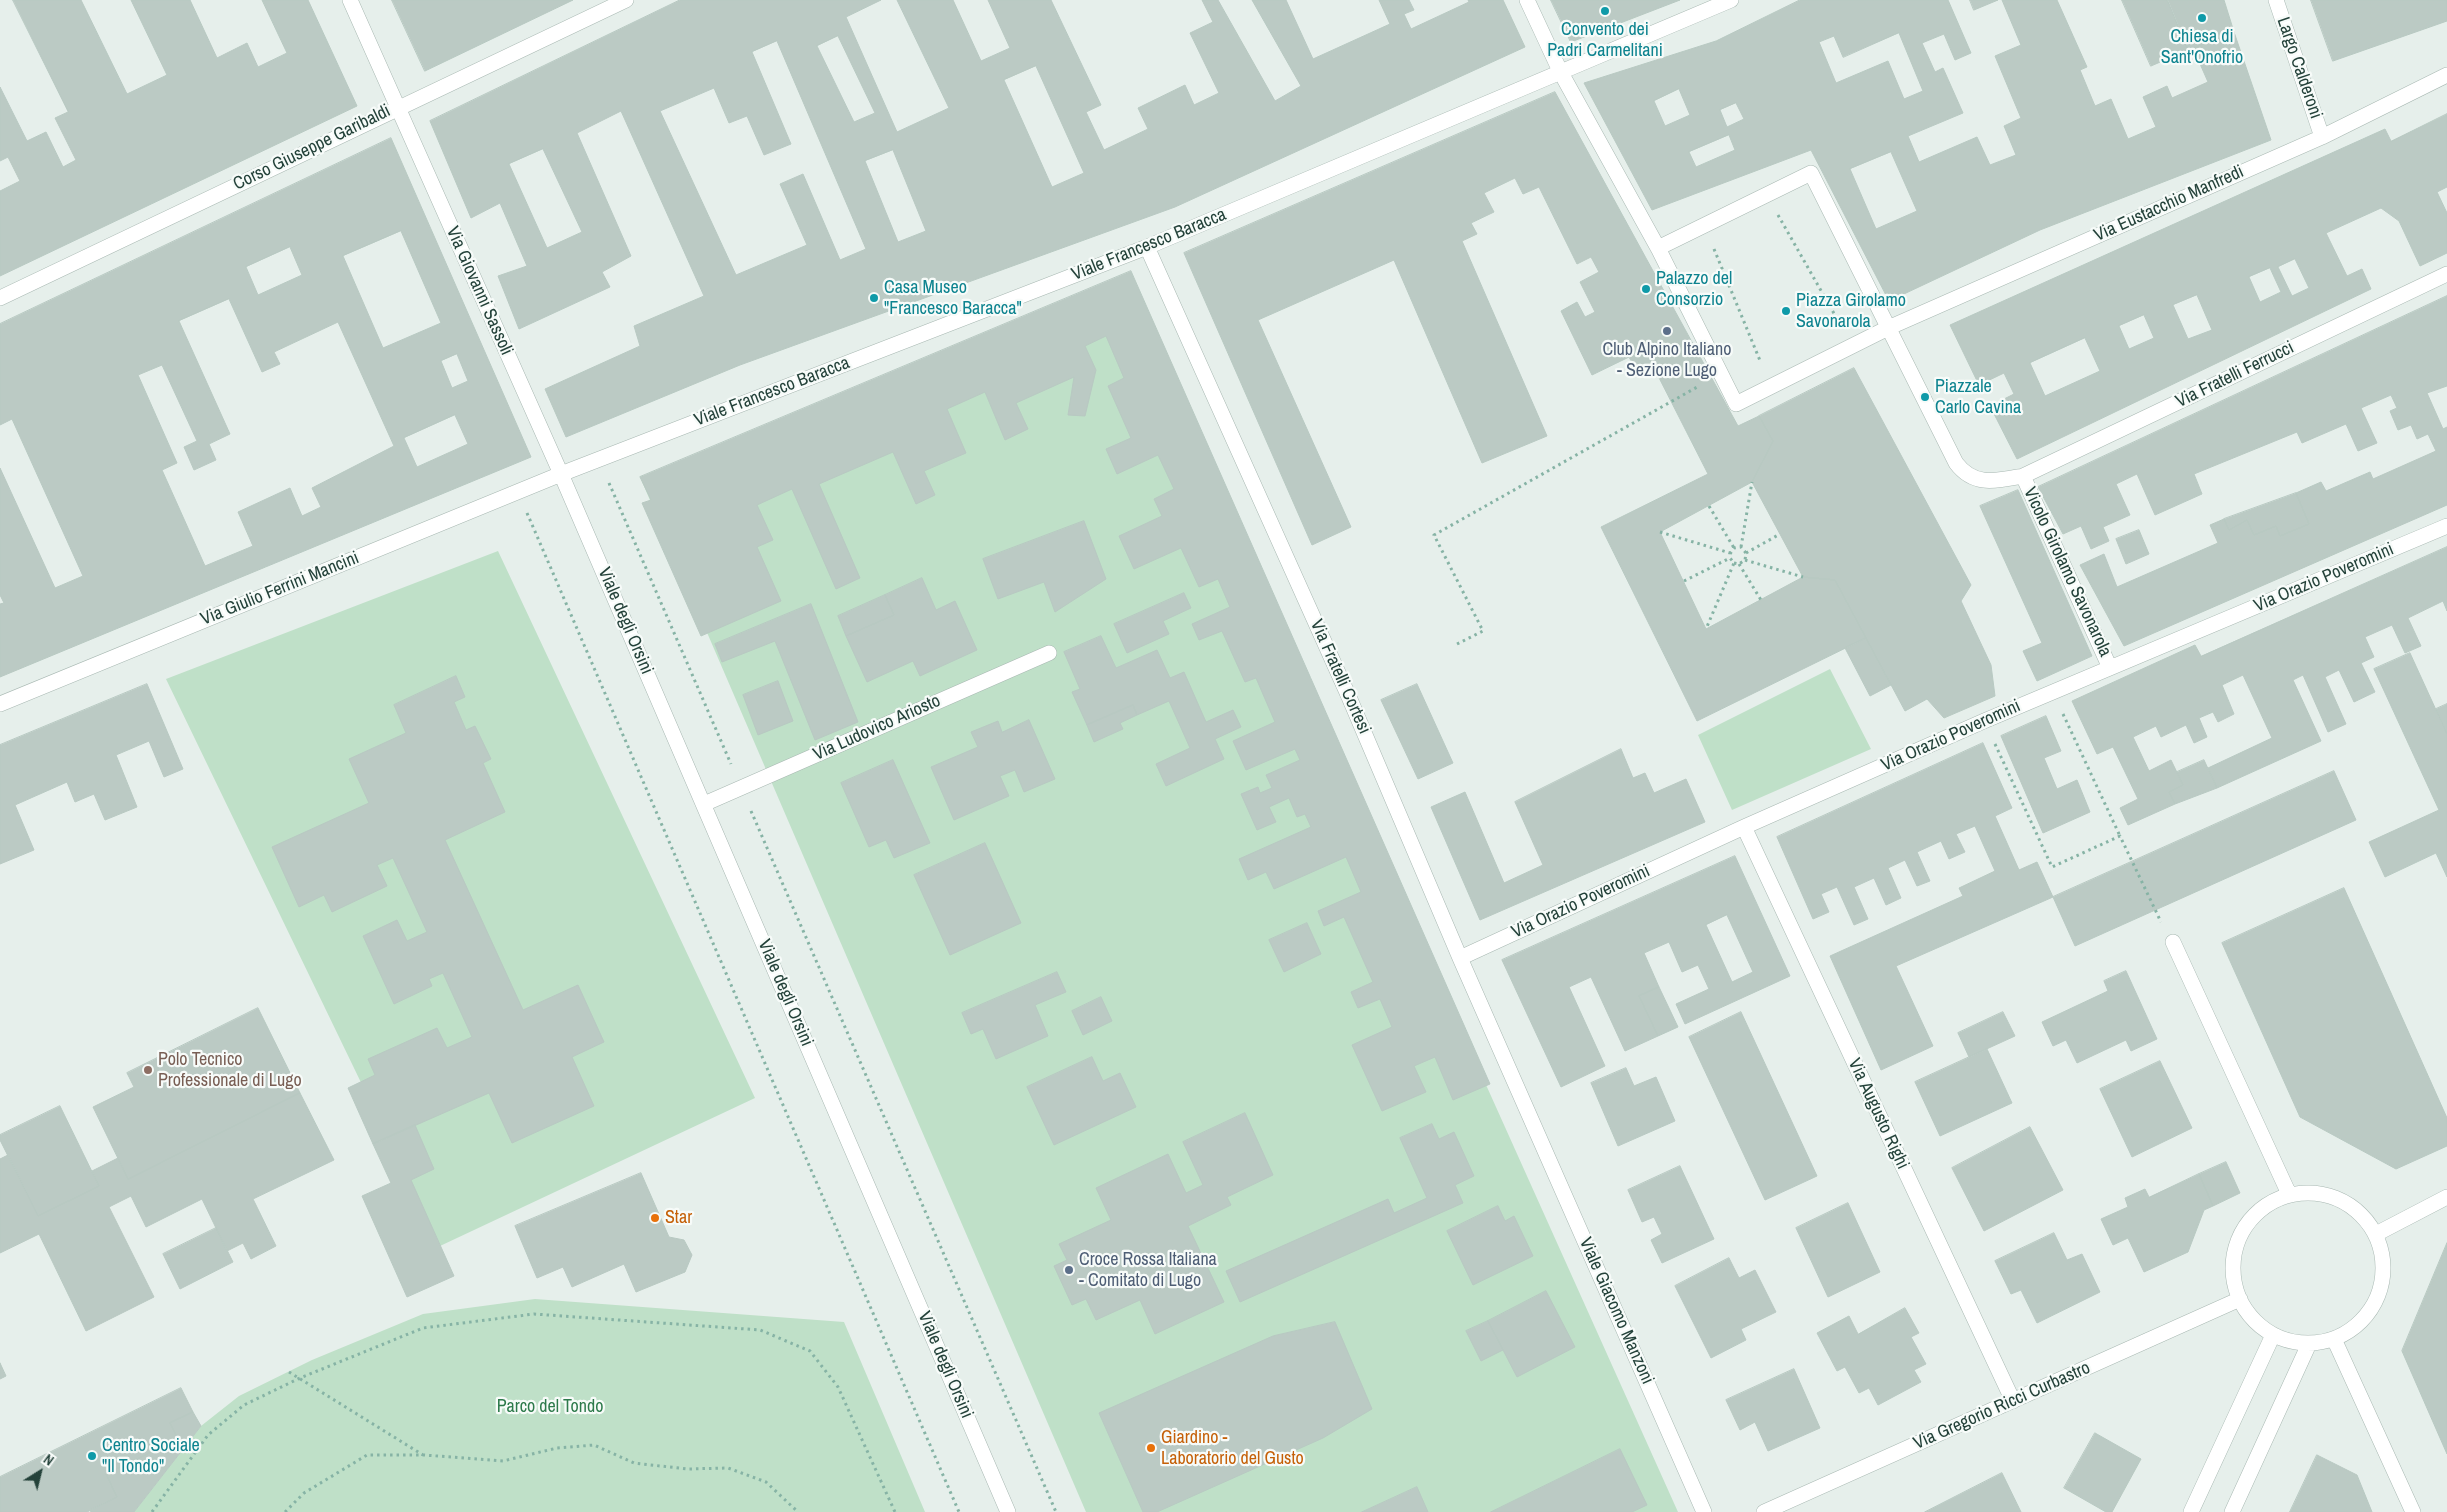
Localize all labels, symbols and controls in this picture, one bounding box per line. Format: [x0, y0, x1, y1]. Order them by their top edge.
marker: Convento dei Padri Carmelitani [1599, 5, 1611, 17]
marker: Chiesa di Sant'Onofrio [2196, 12, 2208, 24]
street label: Largo Calderoni [2272, 14, 2326, 122]
place label: Convento dei Padri Carmelitani [1547, 19, 1663, 62]
place label: Chiesa di Sant'Onofrio [2161, 26, 2243, 68]
street label: Corso Giuseppe Garibaldi [230, 101, 394, 195]
street label: Via Eustacchio Manfredi [2091, 161, 2247, 247]
street label: Viale Francesco Baracca [1069, 204, 1229, 286]
street label: Via Giovanni Sassoli [441, 223, 517, 359]
place label: Palazzo del Consorzio [1656, 268, 1732, 310]
place label: Casa Museo "Francesco Baracca" [884, 277, 1022, 320]
marker: Palazzo del Consorzio [1640, 283, 1652, 295]
place label: Piazza Girolamo Savonarola [1796, 290, 1906, 332]
marker: Casa Museo "Francesco Baracca" [868, 292, 880, 304]
marker: Piazza Girolamo Savonarola [1780, 305, 1792, 317]
marker: Club Alpino Italiano - Sezione Lugo [1661, 325, 1673, 337]
street label: Via Fratelli Ferrucci [2172, 337, 2298, 413]
place label: Club Alpino Italiano - Sezione Lugo [1603, 339, 1731, 382]
street label: Viale Francesco Baracca [691, 352, 853, 432]
place label: Piazzale Carlo Cavina [1935, 376, 2021, 418]
marker: Piazzale Carlo Cavina [1919, 391, 1931, 403]
street label: Vicolo Girolamo Savonarola [2018, 484, 2116, 660]
street label: Via Orazio Poveromini [2251, 539, 2397, 617]
street label: Via Giulio Ferrini Mancini [198, 547, 362, 631]
street label: Viale degli Orsini [593, 564, 657, 678]
street label: Via Fratelli Cortesi [1305, 617, 1375, 737]
street label: Via Ludovico Ariosto [810, 690, 944, 766]
street label: Via Orazio Poveromini [1878, 696, 2024, 776]
street label: Via Orazio Poveromini [1509, 861, 1653, 943]
street label: Viale degli Orsini [753, 936, 817, 1050]
place label: Polo Tecnico Professionale di Lugo [158, 1049, 302, 1092]
street label: Via Augusto Righi [1843, 1055, 1913, 1173]
marker: Polo Tecnico Professionale di Lugo [142, 1064, 154, 1076]
place label: Star [665, 1207, 692, 1229]
marker: Star [649, 1212, 661, 1224]
street label: Viale Giacomo Manzoni [1574, 1234, 1658, 1388]
place label: Croce Rossa Italiana - Comitato di Lugo [1079, 1249, 1217, 1292]
marker: Croce Rossa Italiana - Comitato di Lugo [1063, 1264, 1075, 1276]
street label: Viale degli Orsini [913, 1308, 977, 1422]
street label: Via Gregorio Ricci Curbastro [1910, 1357, 2094, 1455]
park label: Parco del Tondo [497, 1396, 603, 1418]
place label: Giardino - Laboratorio del Gusto [1161, 1427, 1304, 1470]
place label: Centro Sociale "Il Tondo" [102, 1435, 200, 1478]
marker: Giardino - Laboratorio del Gusto [1145, 1442, 1157, 1454]
north arrow [15, 1447, 65, 1497]
text: N [40, 1450, 57, 1470]
marker: Centro Sociale "Il Tondo" [86, 1450, 98, 1462]

